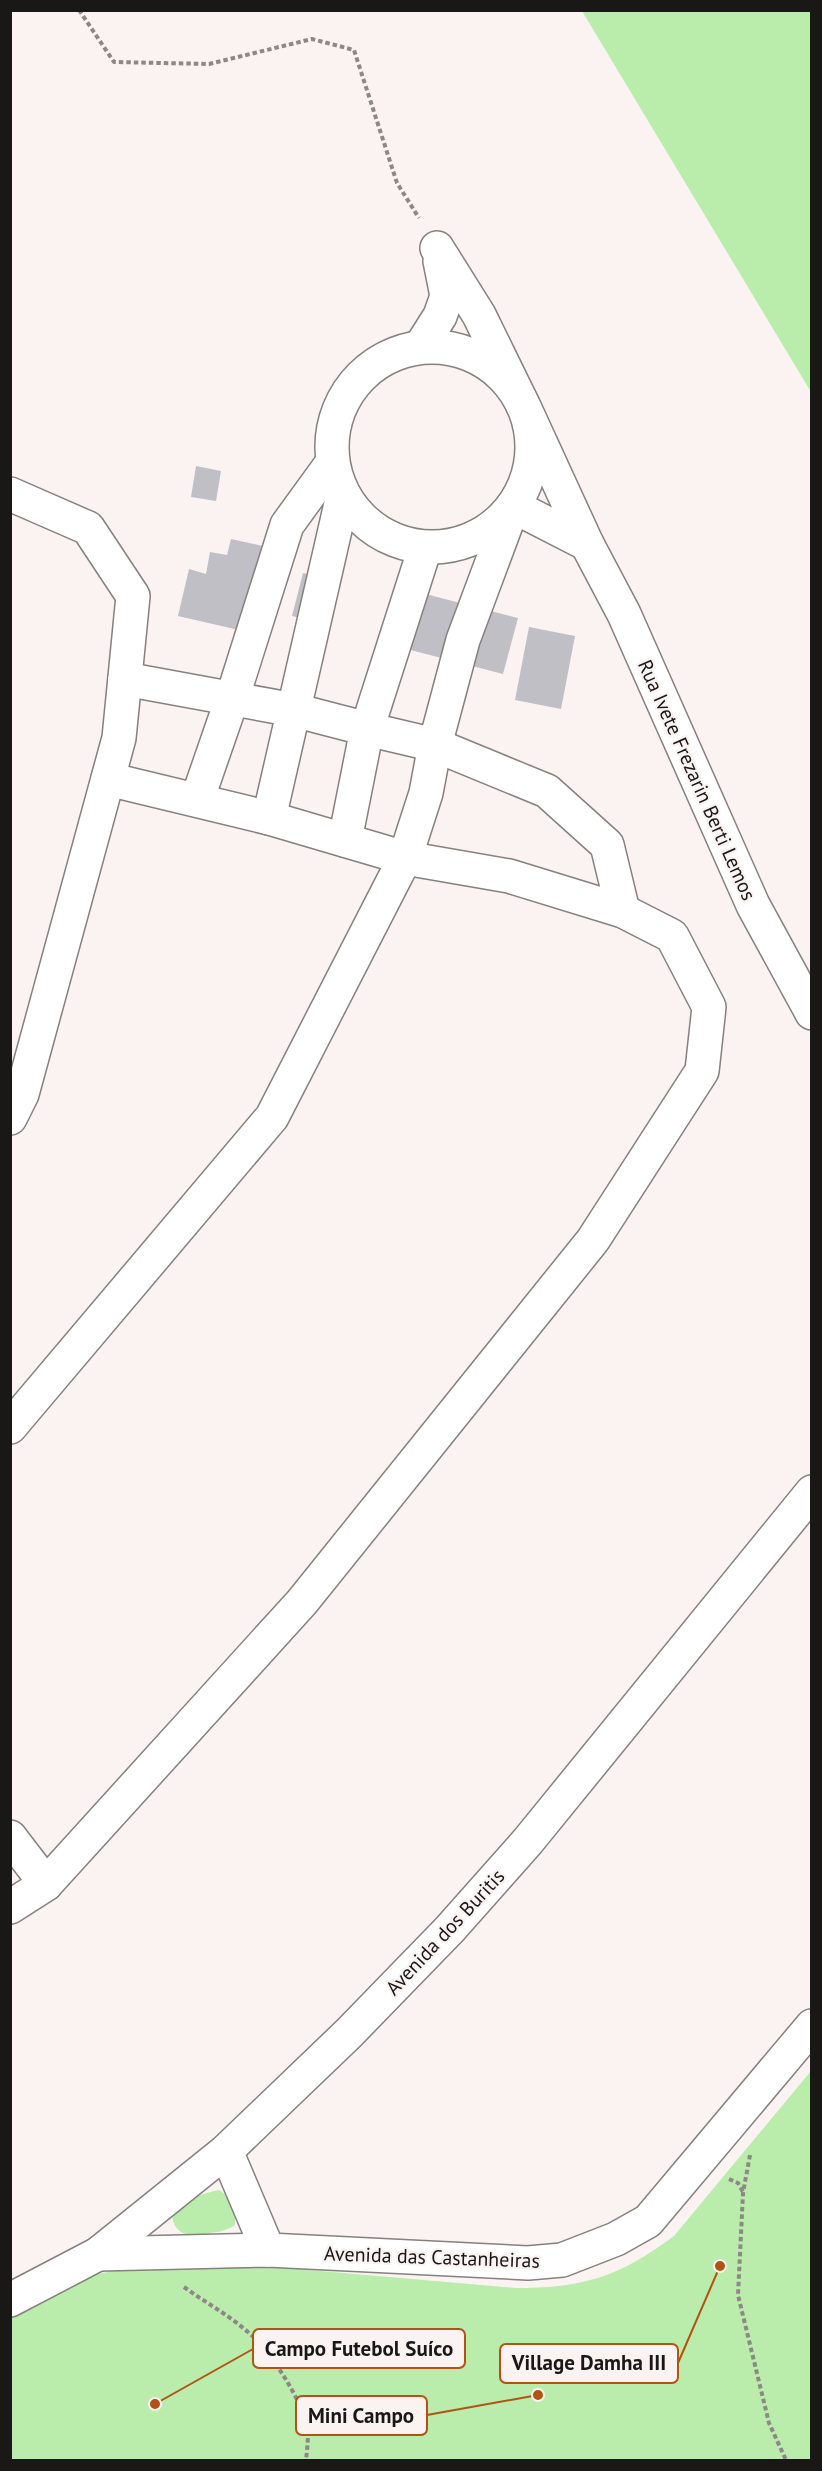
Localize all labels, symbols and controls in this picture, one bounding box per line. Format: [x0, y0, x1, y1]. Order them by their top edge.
street label: Rua Ivete Frezarin Berti Lemos [632, 655, 762, 905]
street label: Avenida dos Buritis [380, 1863, 510, 2001]
street label: Avenida das Castanheiras [324, 2240, 540, 2274]
callout: Campo Futebol Suíco [253, 2329, 465, 2368]
text: Campo Futebol Suíco [265, 2335, 453, 2362]
callout: Village Damha III [500, 2344, 678, 2383]
text: Village Damha III [511, 2349, 666, 2376]
callout: Mini Campo [296, 2396, 427, 2435]
text: Mini Campo [308, 2402, 414, 2429]

